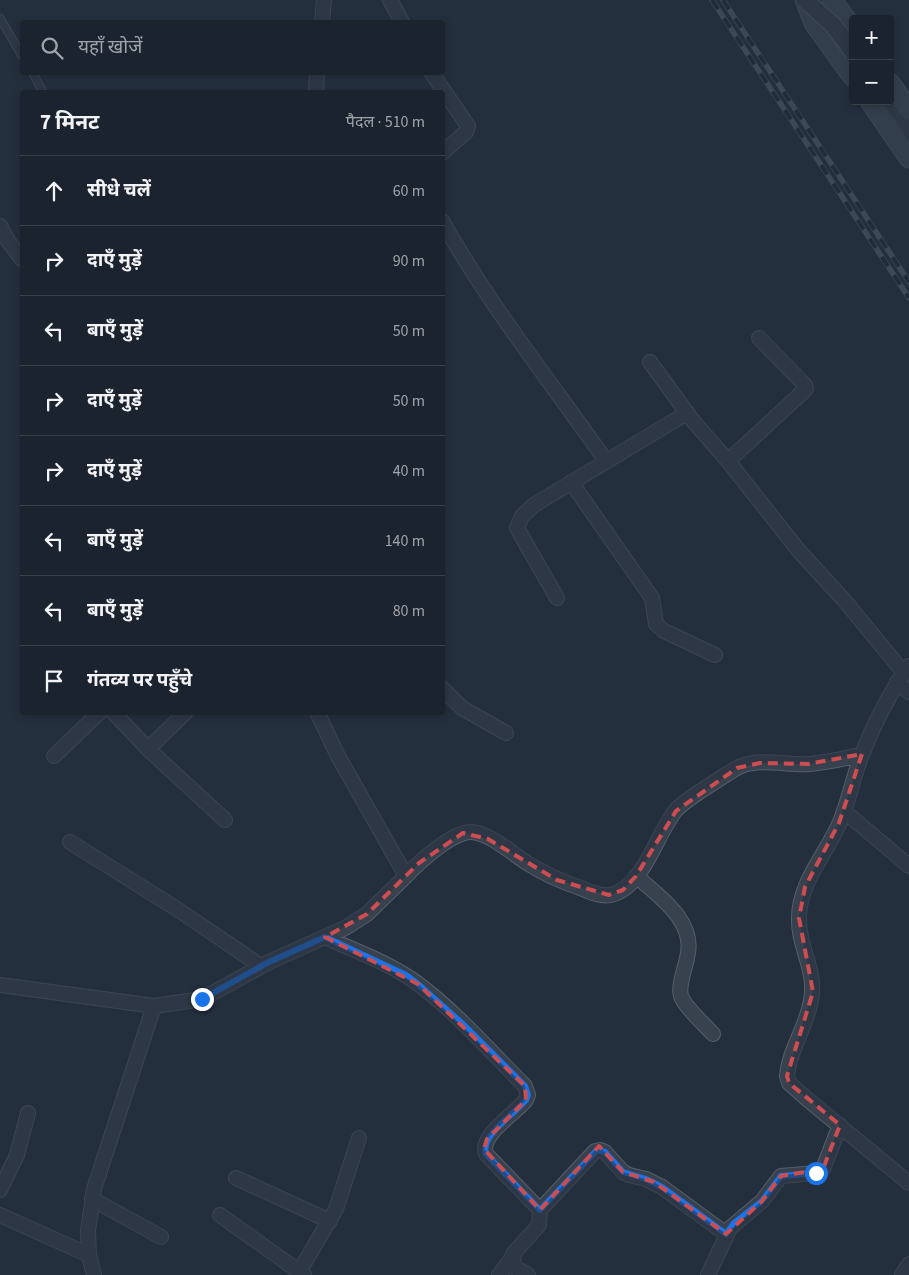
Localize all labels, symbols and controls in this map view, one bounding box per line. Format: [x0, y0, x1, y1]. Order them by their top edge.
map controls [849, 15, 894, 105]
button: + [849, 15, 894, 60]
search box [20, 20, 445, 75]
icon: search [38, 34, 66, 62]
text: यहाँ खोजें [78, 34, 142, 61]
button: − [849, 60, 894, 105]
text: 7 मिनट [40, 107, 99, 137]
text: पैदल · 510 m [346, 111, 425, 133]
icon: ahead [40, 177, 68, 205]
text: सीधे चलें [87, 177, 151, 204]
text: 60 m [393, 180, 425, 202]
icon: right [40, 247, 68, 275]
text: दाएँ मुड़ें [87, 247, 142, 274]
text: 90 m [393, 250, 425, 272]
icon: left [40, 317, 68, 345]
text: बाएँ मुड़ें [87, 317, 143, 344]
text: 50 m [393, 320, 425, 342]
icon: right [40, 387, 68, 415]
text: दाएँ मुड़ें [87, 387, 142, 414]
text: 50 m [393, 390, 425, 412]
icon: right [40, 457, 68, 485]
text: दाएँ मुड़ें [87, 457, 142, 484]
text: 40 m [393, 460, 425, 482]
icon: left [40, 527, 68, 555]
text: बाएँ मुड़ें [87, 527, 143, 554]
text: 140 m [385, 530, 425, 552]
icon: left [40, 597, 68, 625]
text: बाएँ मुड़ें [87, 597, 143, 624]
text: 80 m [393, 600, 425, 622]
icon: arrive [40, 667, 68, 695]
text: गंतव्य पर पहुँचे [87, 667, 192, 694]
route end [191, 988, 214, 1011]
route start [805, 1162, 828, 1185]

